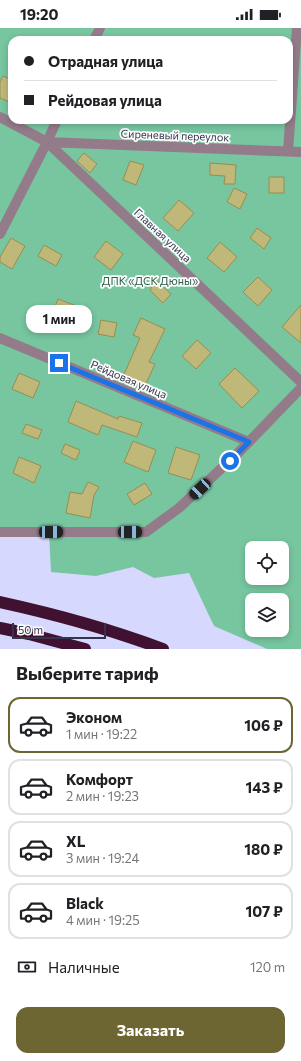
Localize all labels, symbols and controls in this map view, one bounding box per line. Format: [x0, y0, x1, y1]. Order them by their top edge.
text: 19:20 [20, 5, 58, 23]
text: Отрадная улица [48, 52, 163, 70]
text: Рейдовая улица [48, 91, 162, 109]
street label: Сиреневый переулок [120, 127, 230, 143]
street label: Главная улица [132, 205, 194, 265]
park label: ДПК «ДСК Дюны» [102, 274, 198, 287]
callout: 1 мин [26, 305, 92, 333]
text: 1 мин [42, 311, 76, 327]
route end [50, 354, 68, 372]
street label: Рейдовая улица [89, 357, 169, 401]
route start [221, 452, 239, 470]
car [187, 476, 213, 502]
car [39, 526, 63, 538]
car [118, 526, 142, 538]
map controls [245, 541, 289, 637]
button: locate [245, 541, 289, 585]
button: layers [245, 593, 289, 637]
scale bar [12, 621, 106, 640]
text: 50 m [18, 623, 43, 636]
text: Выберите тариф [16, 662, 159, 684]
icon: car [18, 707, 54, 743]
text: Эконом [66, 708, 122, 726]
text: 106 ₽ [244, 716, 283, 734]
text: 1 мин · 19:22 [66, 726, 137, 742]
icon: car [18, 769, 54, 805]
text: Комфорт [66, 770, 133, 788]
text: 143 ₽ [246, 778, 283, 796]
text: 2 мин · 19:23 [66, 788, 139, 804]
icon: car [18, 831, 54, 867]
text: XL [66, 832, 85, 850]
text: 180 ₽ [244, 840, 283, 858]
text: 3 мин · 19:24 [66, 850, 139, 866]
icon: car [18, 893, 54, 929]
text: Black [66, 894, 104, 912]
text: 107 ₽ [245, 902, 283, 920]
text: 4 мин · 19:25 [66, 912, 140, 928]
icon: cash [16, 956, 38, 978]
text: Наличные [48, 958, 120, 976]
text: 120 m [250, 959, 285, 975]
button: Заказать [16, 1007, 285, 1053]

